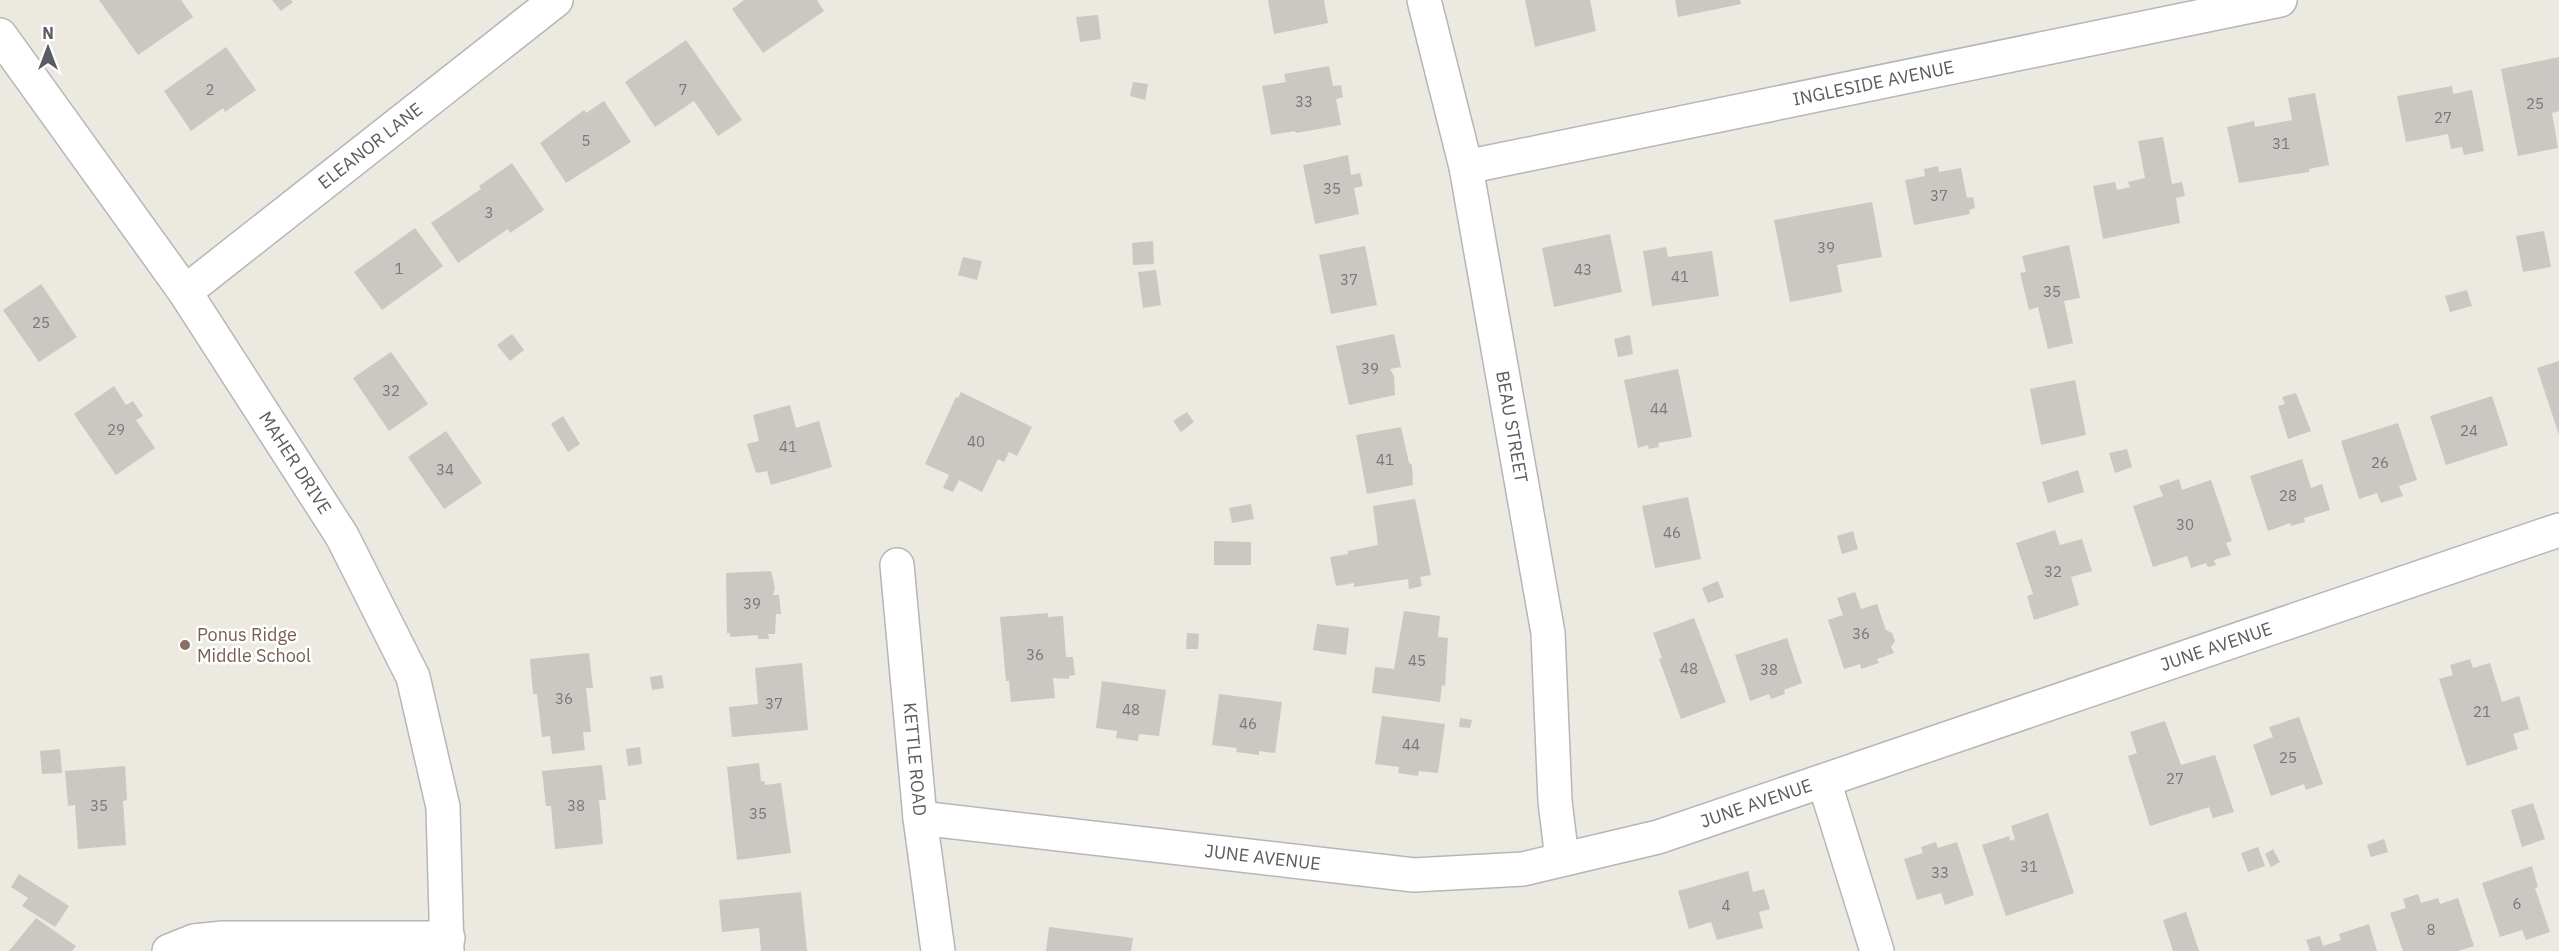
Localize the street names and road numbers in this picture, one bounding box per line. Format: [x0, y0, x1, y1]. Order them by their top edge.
street label: INGLESIDE AVENUE [1791, 55, 1956, 111]
street label: ELEANOR LANE [313, 97, 427, 194]
street label: BEAU STREET [1491, 369, 1533, 485]
street label: MAHER DRIVE [254, 407, 337, 518]
street label: JUNE AVENUE [2157, 617, 2275, 676]
street label: KETTLE ROAD [899, 701, 932, 817]
street label: JUNE AVENUE [1697, 773, 1815, 833]
street label: JUNE AVENUE [1204, 839, 1322, 875]

